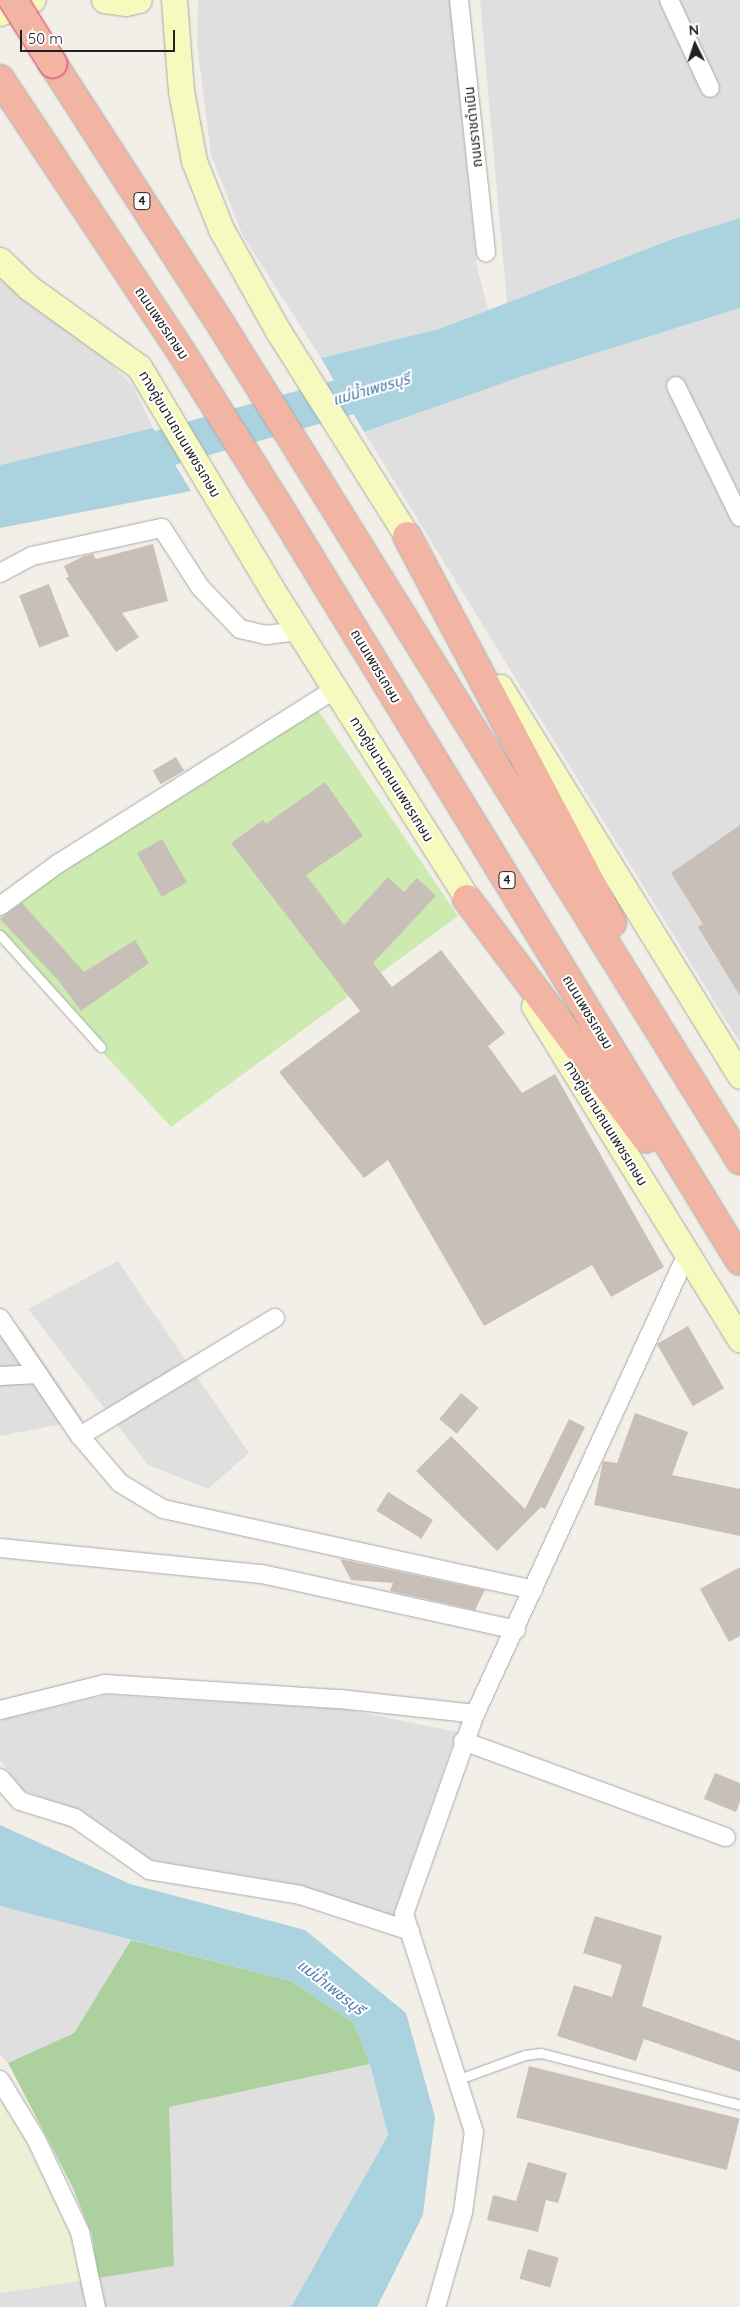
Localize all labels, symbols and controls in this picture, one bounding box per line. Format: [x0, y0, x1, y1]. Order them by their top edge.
scale bar [22, 20, 178, 52]
north arrow [670, 20, 720, 70]
text: N [688, 21, 700, 39]
text: 50 m [28, 29, 63, 48]
street label: ถนนราชดำเนิน [460, 86, 486, 168]
road number: 4 [133, 192, 151, 210]
street label: ถนนเพชรเกษม [132, 284, 192, 362]
street label: ทางคู่ขนานถนนเพชรเกษม [136, 368, 224, 500]
water label: แม่น้ำเพชรบุรี [330, 369, 412, 409]
street label: ถนนเพชรเกษม [347, 626, 405, 706]
street label: ทางคู่ขนานถนนเพชรเกษม [347, 713, 437, 845]
road number: 4 [498, 870, 516, 890]
street label: ถนนเพชรเกษม [559, 972, 617, 1052]
street label: ทางคู่ขนานถนนเพชรเกษม [561, 1057, 651, 1189]
water label: แม่น้ำเพชรบุรี [294, 1955, 368, 2019]

